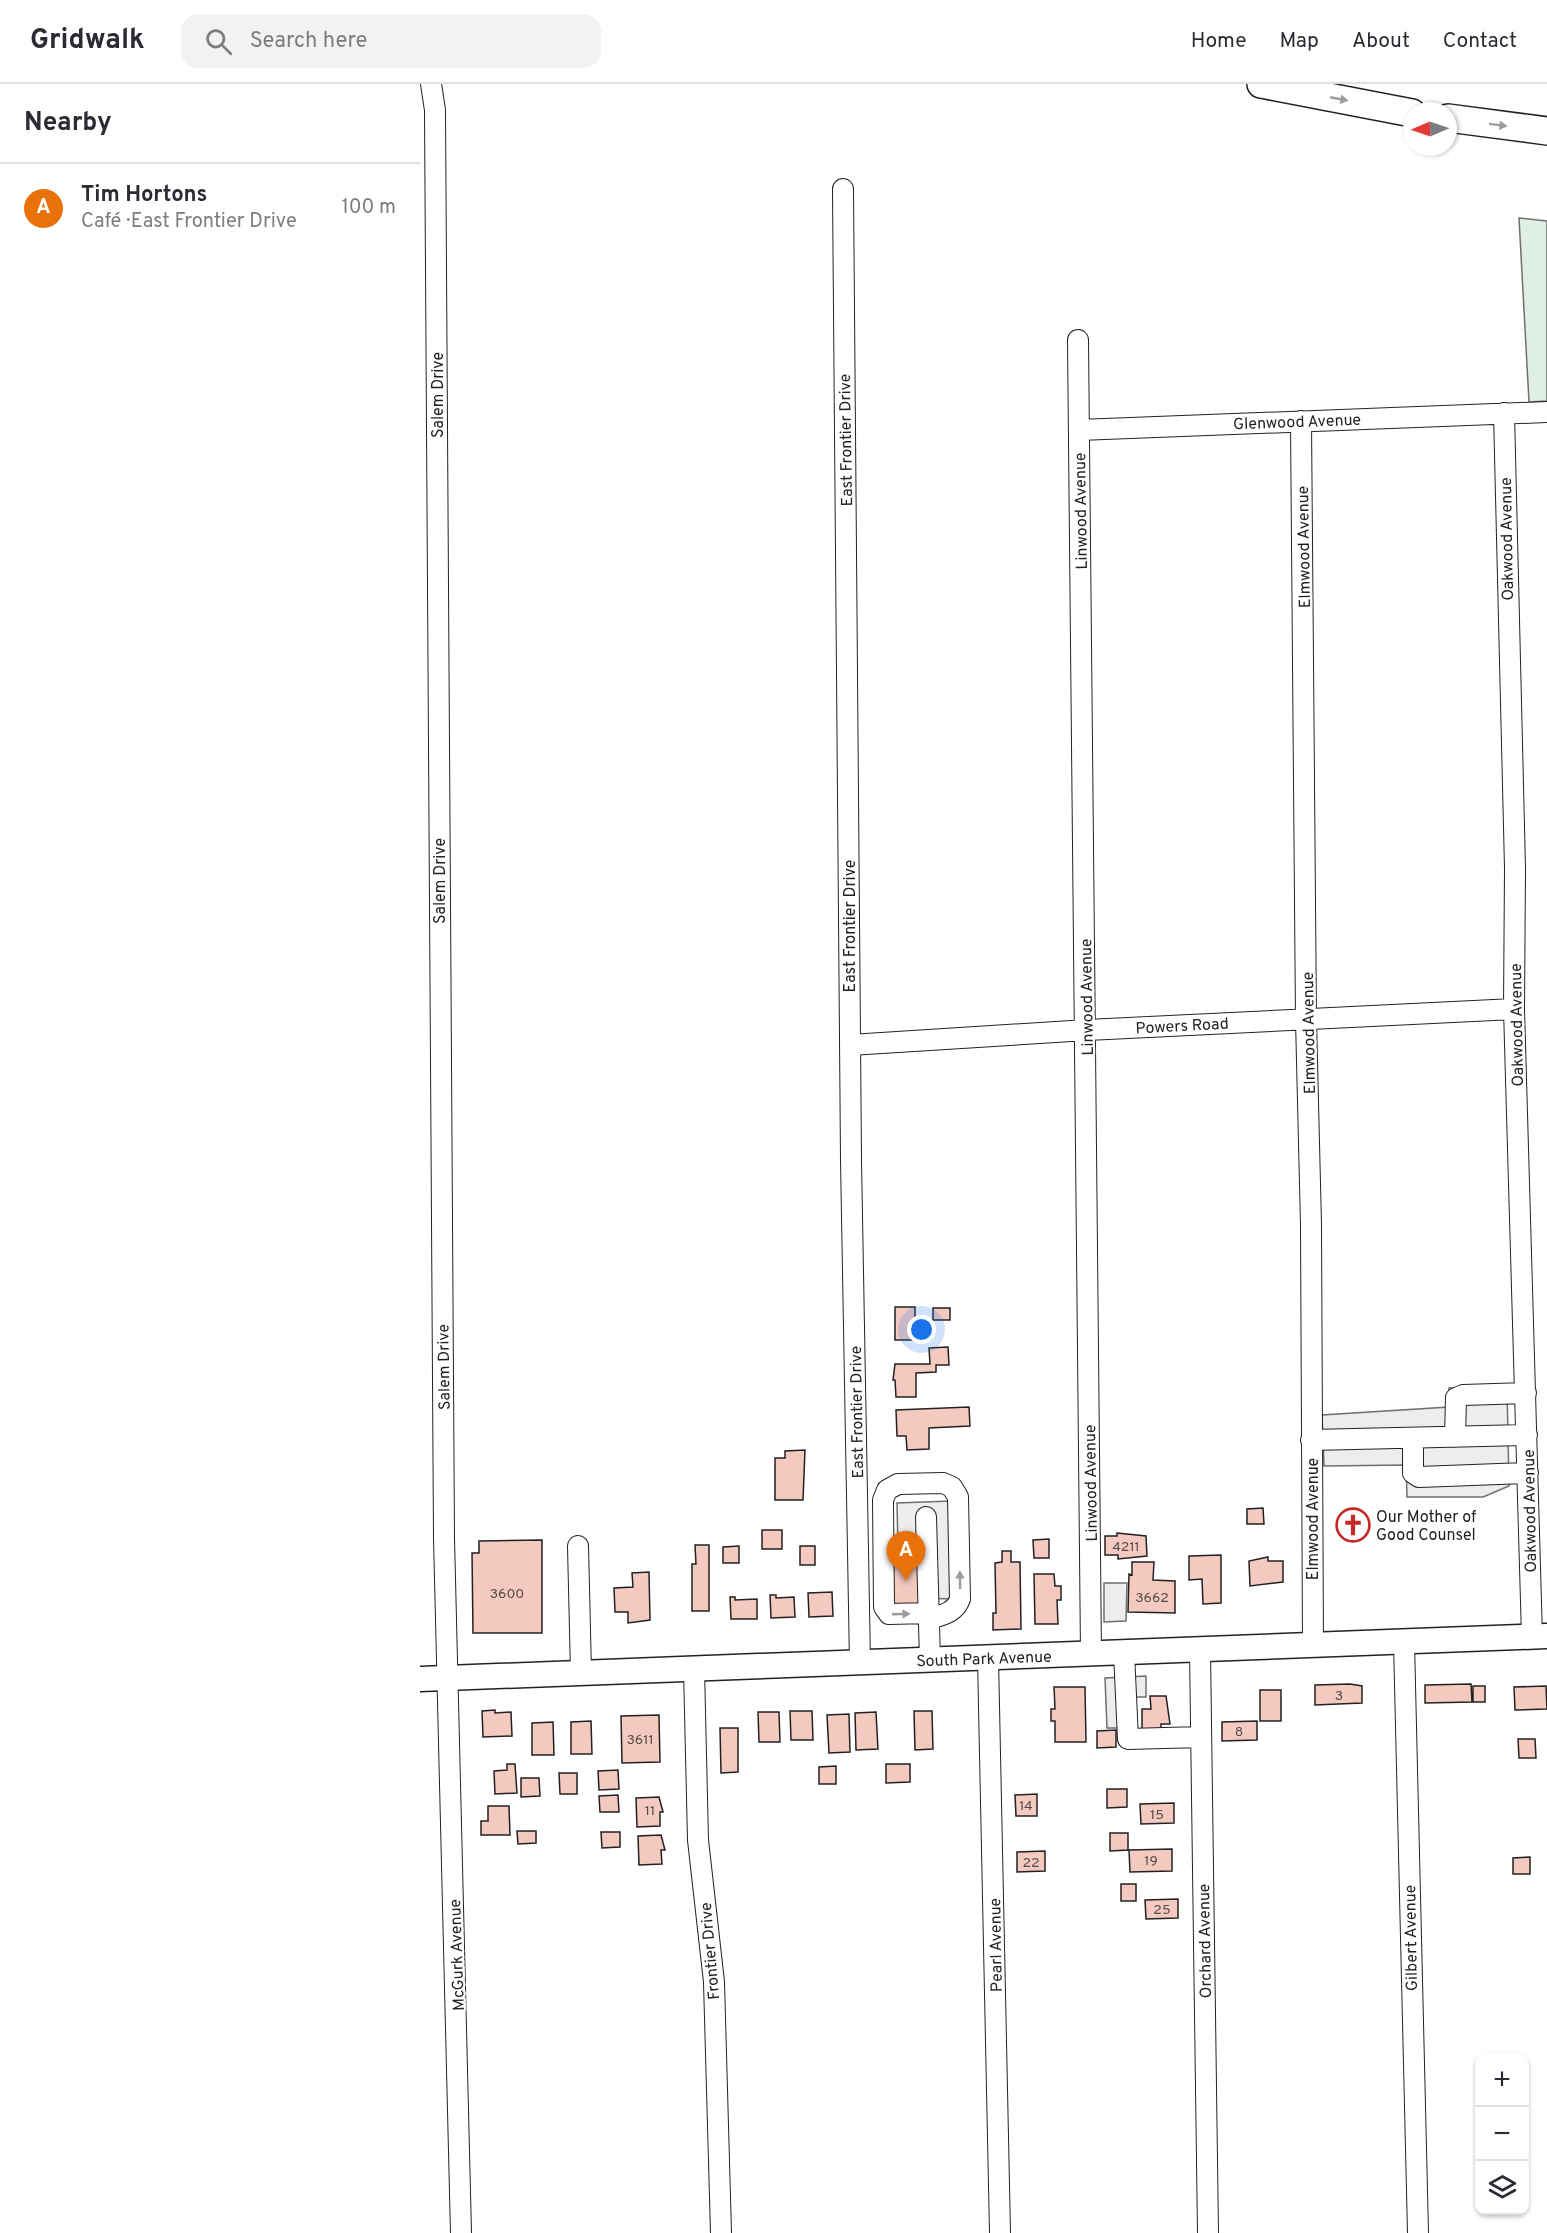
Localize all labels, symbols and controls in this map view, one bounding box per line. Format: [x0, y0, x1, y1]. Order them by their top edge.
search box [181, 14, 601, 68]
text: Gridwalk [30, 23, 145, 59]
icon: search [202, 25, 235, 58]
text: Search here [250, 28, 367, 55]
text: Home [1191, 28, 1247, 55]
text: Map [1280, 28, 1319, 55]
text: About [1352, 28, 1410, 55]
text: Contact [1443, 28, 1517, 55]
one-way arrow [1330, 95, 1349, 104]
north arrow [1403, 102, 1457, 156]
text: Nearby [24, 107, 112, 140]
one-way arrow [1488, 120, 1507, 129]
text: Tim Hortons [81, 182, 207, 209]
text: A [36, 195, 51, 221]
text: 100 m [341, 195, 396, 221]
text: Café · East Frontier Drive [81, 209, 297, 235]
street label: Salem Drive [429, 352, 449, 438]
street label: East Frontier Drive [836, 373, 858, 507]
street label: Glenwood Avenue [1233, 411, 1361, 435]
street label: Linwood Avenue [1071, 452, 1093, 570]
street label: Oakwood Avenue [1497, 477, 1519, 601]
street label: Elmwood Avenue [1294, 486, 1316, 608]
street label: Salem Drive [431, 838, 451, 924]
street label: East Frontier Drive [841, 860, 861, 992]
street label: Linwood Avenue [1077, 938, 1099, 1056]
street label: Oakwood Avenue [1507, 963, 1529, 1087]
street label: Elmwood Avenue [1299, 972, 1321, 1094]
street label: Powers Road [1135, 1015, 1229, 1039]
your location [907, 1315, 936, 1344]
street label: Salem Drive [434, 1324, 456, 1410]
street label: East Frontier Drive [847, 1345, 869, 1479]
street label: Linwood Avenue [1081, 1424, 1103, 1542]
street label: Oakwood Avenue [1520, 1449, 1542, 1573]
street label: Elmwood Avenue [1304, 1458, 1324, 1580]
church icon: Our Mother of Good Counsel [1335, 1507, 1371, 1543]
place label: Our Mother of Good Counsel [1376, 1508, 1477, 1546]
pin: A [886, 1532, 926, 1581]
house number: 4211 [1112, 1539, 1140, 1556]
one-way arrow [955, 1571, 964, 1590]
house number: 3600 [490, 1586, 524, 1603]
house number: 3662 [1135, 1590, 1169, 1607]
one-way arrow [891, 1609, 910, 1619]
street label: South Park Avenue [916, 1648, 1052, 1672]
house number: 3 [1335, 1688, 1343, 1705]
house number: 8 [1235, 1724, 1243, 1741]
house number: 3611 [626, 1732, 654, 1749]
house number: 14 [1019, 1798, 1033, 1815]
house number: 11 [645, 1803, 655, 1820]
house number: 15 [1150, 1807, 1164, 1824]
house number: 19 [1144, 1853, 1158, 1870]
house number: 22 [1022, 1855, 1040, 1872]
street label: Orchard Avenue [1195, 1883, 1217, 1998]
street label: Gilbert Avenue [1401, 1885, 1423, 1991]
street label: Pearl Avenue [986, 1898, 1008, 1992]
street label: McGurk Avenue [446, 1899, 470, 2011]
street label: Frontier Drive [697, 1901, 725, 2000]
house number: 25 [1153, 1902, 1171, 1919]
map controls [1475, 2053, 1529, 2215]
button: + [1475, 2053, 1529, 2107]
button: − [1475, 2107, 1529, 2161]
button: layers [1475, 2161, 1529, 2215]

